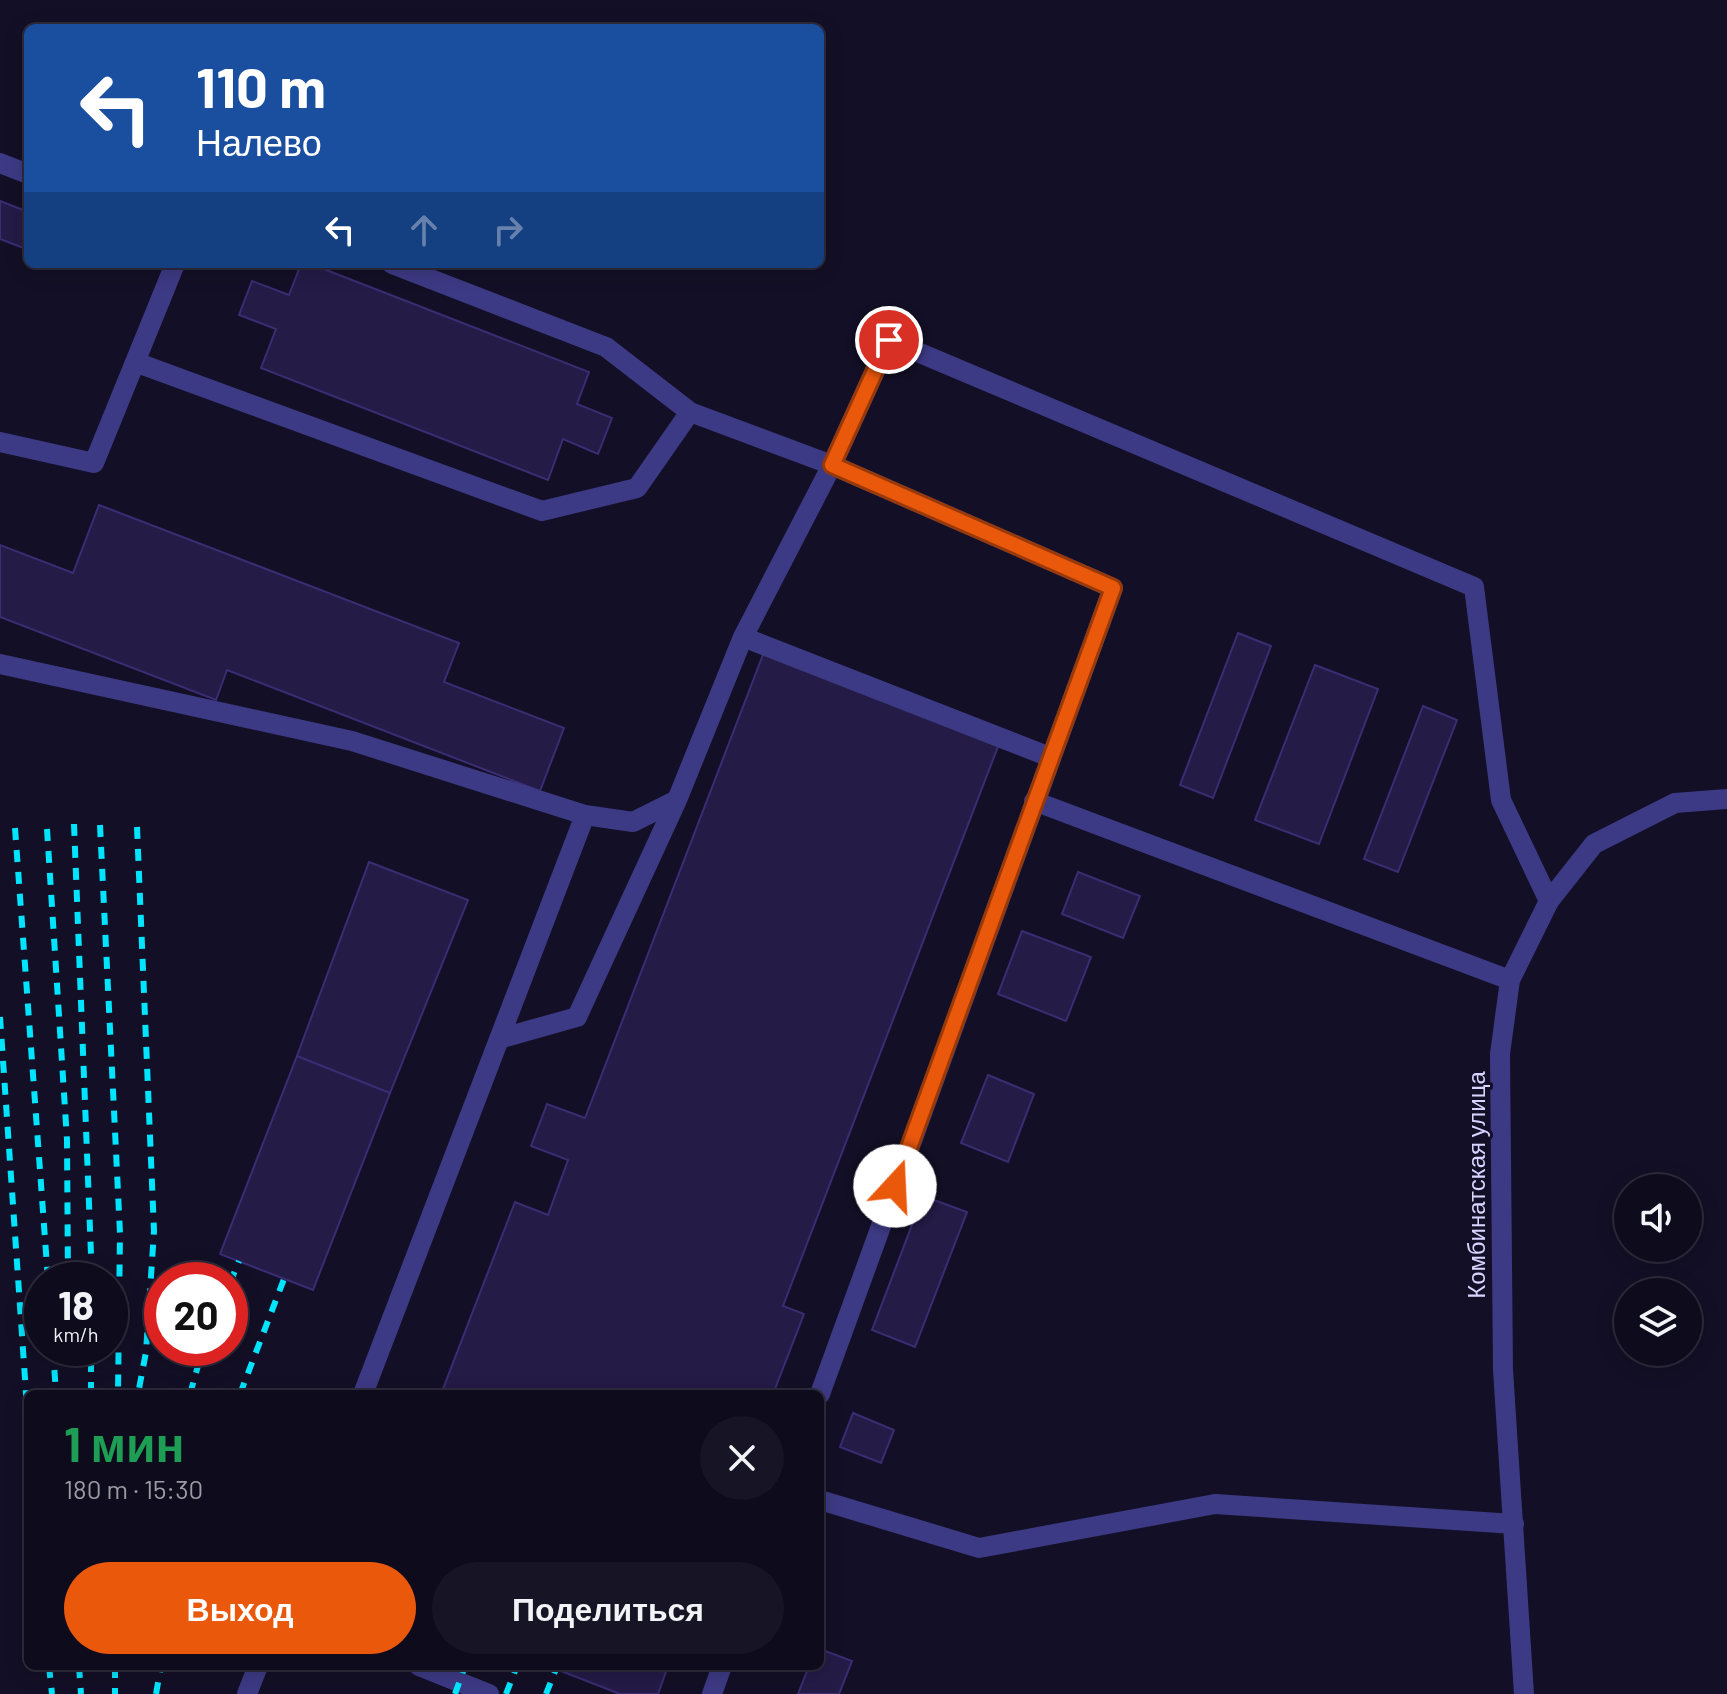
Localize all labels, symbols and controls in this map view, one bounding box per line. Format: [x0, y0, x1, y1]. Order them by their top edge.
text: 110 m [196, 52, 326, 119]
icon: left [64, 56, 168, 160]
text: Налево [196, 120, 322, 163]
icon: left [318, 208, 362, 252]
icon: ahead [402, 208, 446, 252]
icon: right [486, 208, 530, 252]
pin [855, 306, 923, 374]
icon: arrive [867, 318, 911, 362]
street label: Комбинатская улица [1461, 1071, 1490, 1299]
position arrow [853, 1144, 937, 1228]
map controls [1614, 1174, 1702, 1366]
button: sound [1614, 1174, 1702, 1262]
speed limit sign: 20 [144, 1262, 248, 1366]
button: layers [1614, 1278, 1702, 1366]
text: 18 [58, 1280, 94, 1328]
text: km/h [53, 1322, 99, 1346]
text: 1 мин [64, 1414, 185, 1472]
button: close [700, 1416, 784, 1500]
text: 180 m · 15:30 [64, 1473, 203, 1504]
button: Выход [64, 1562, 416, 1654]
button: Поделиться [432, 1562, 784, 1654]

